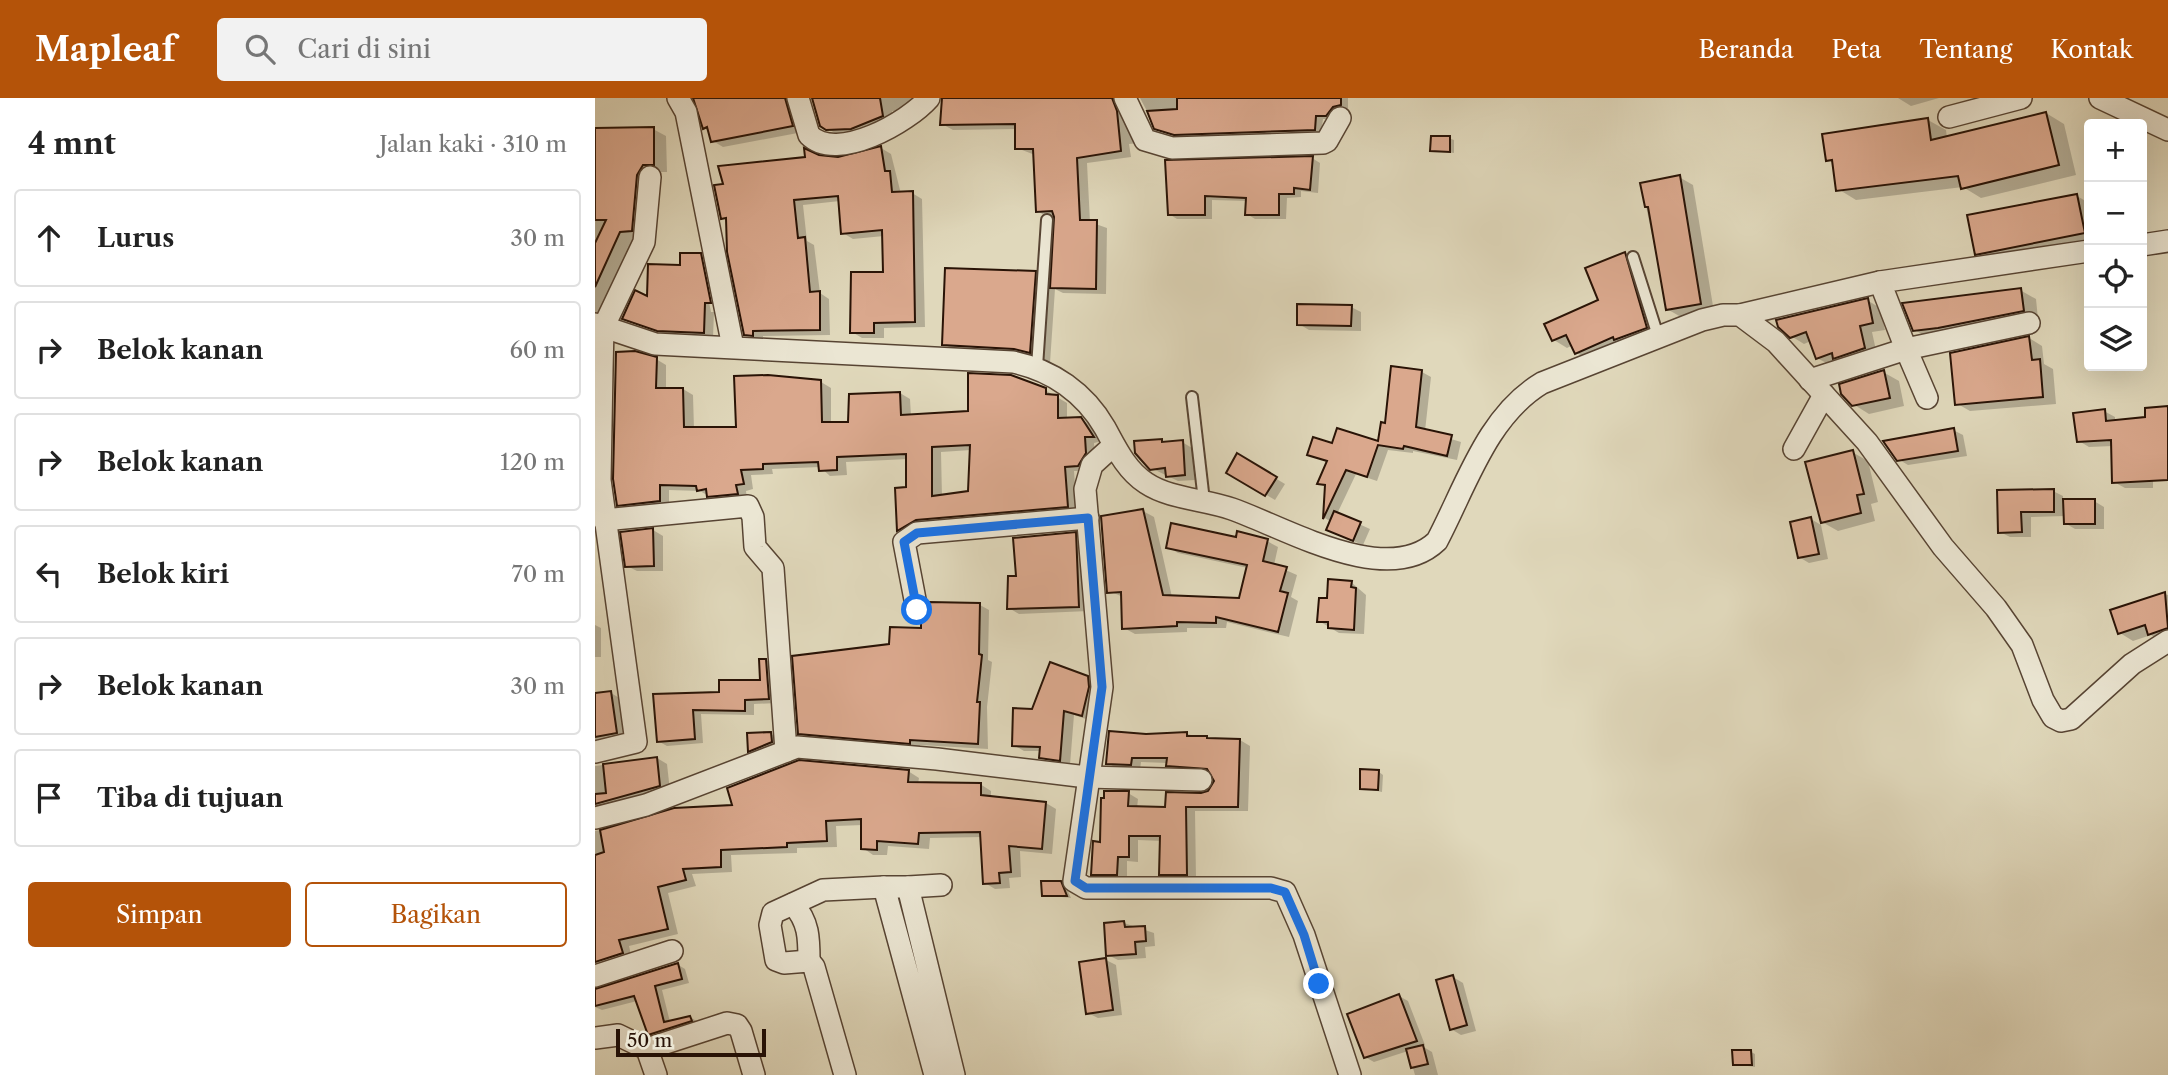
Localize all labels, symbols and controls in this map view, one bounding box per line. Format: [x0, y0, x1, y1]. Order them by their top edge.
search box [217, 18, 707, 81]
text: Mapleaf [35, 29, 175, 70]
icon: search [241, 30, 279, 68]
text: Cari di sini [297, 33, 431, 65]
text: Beranda [1698, 35, 1794, 64]
text: Peta [1832, 35, 1881, 64]
text: Tentang [1919, 35, 2012, 64]
text: Kontak [2050, 35, 2133, 64]
map controls [2084, 119, 2147, 371]
button: + [2084, 119, 2147, 182]
text: 4 mnt [28, 125, 116, 162]
text: Jalan kaki · 310 m [379, 130, 567, 158]
button: − [2084, 182, 2147, 245]
icon: ahead [30, 219, 68, 257]
text: Lurus [97, 222, 174, 254]
text: 30 m [510, 224, 565, 252]
button: locate [2084, 245, 2147, 308]
button: layers [2084, 308, 2147, 371]
icon: right [30, 331, 68, 369]
text: Belok kanan [97, 334, 263, 366]
text: 60 m [509, 336, 565, 364]
icon: right [30, 443, 68, 481]
text: Belok kanan [97, 446, 263, 478]
text: 120 m [500, 448, 565, 476]
icon: left [30, 555, 68, 593]
text: Belok kiri [97, 558, 229, 590]
text: 70 m [512, 560, 565, 588]
route start [901, 594, 932, 625]
icon: right [30, 667, 68, 705]
text: Belok kanan [97, 670, 263, 702]
text: 30 m [510, 672, 565, 700]
icon: arrive [30, 779, 68, 817]
text: Tiba di tujuan [97, 782, 283, 814]
button: Simpan [28, 882, 291, 947]
button: Bagikan [305, 882, 567, 947]
route end [1303, 968, 1334, 999]
scale bar [616, 1026, 767, 1058]
text: 50 m [627, 1029, 672, 1052]

